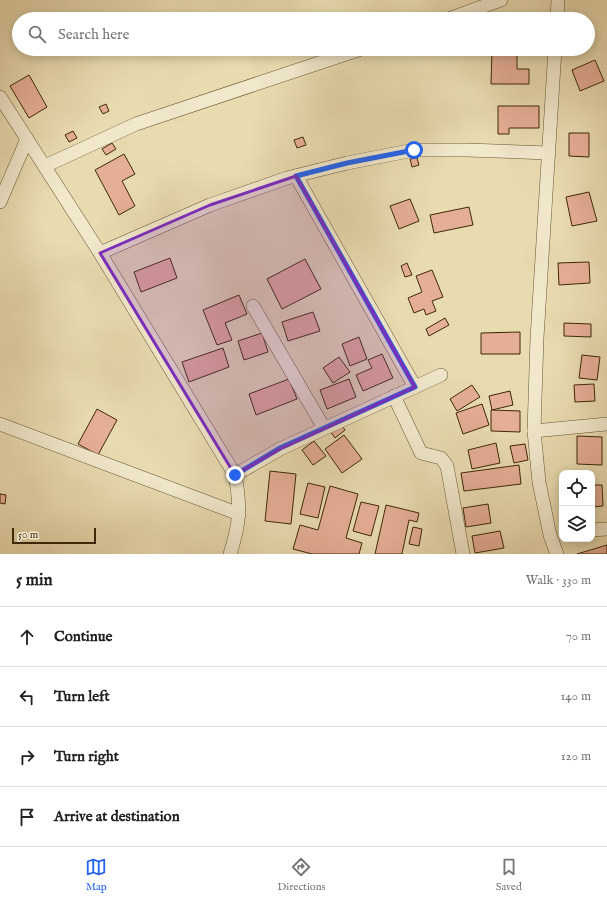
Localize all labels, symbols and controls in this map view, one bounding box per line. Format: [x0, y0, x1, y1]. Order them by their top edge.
search box [12, 12, 595, 56]
icon: search [26, 23, 48, 45]
text: Search here [58, 25, 129, 44]
route start [405, 141, 423, 159]
route end [226, 466, 244, 484]
map controls [559, 470, 595, 542]
button: locate [559, 470, 595, 506]
button: layers [559, 506, 595, 542]
scale bar [12, 526, 96, 545]
text: 50 m [18, 528, 38, 542]
text: 5 min [16, 570, 53, 591]
text: Walk · 330 m [526, 572, 591, 589]
icon: ahead [16, 626, 38, 648]
text: Continue [54, 627, 112, 646]
text: 70 m [566, 628, 591, 645]
icon: left [16, 686, 38, 708]
text: Turn left [54, 687, 110, 706]
text: 140 m [561, 688, 591, 705]
icon: right [16, 746, 38, 768]
text: Turn right [54, 747, 119, 766]
text: 120 m [561, 748, 591, 765]
icon: arrive [16, 806, 38, 828]
text: Arrive at destination [54, 807, 180, 826]
tab: Map [85, 856, 107, 894]
tab: Directions [278, 856, 325, 894]
tab: Saved [496, 856, 522, 894]

